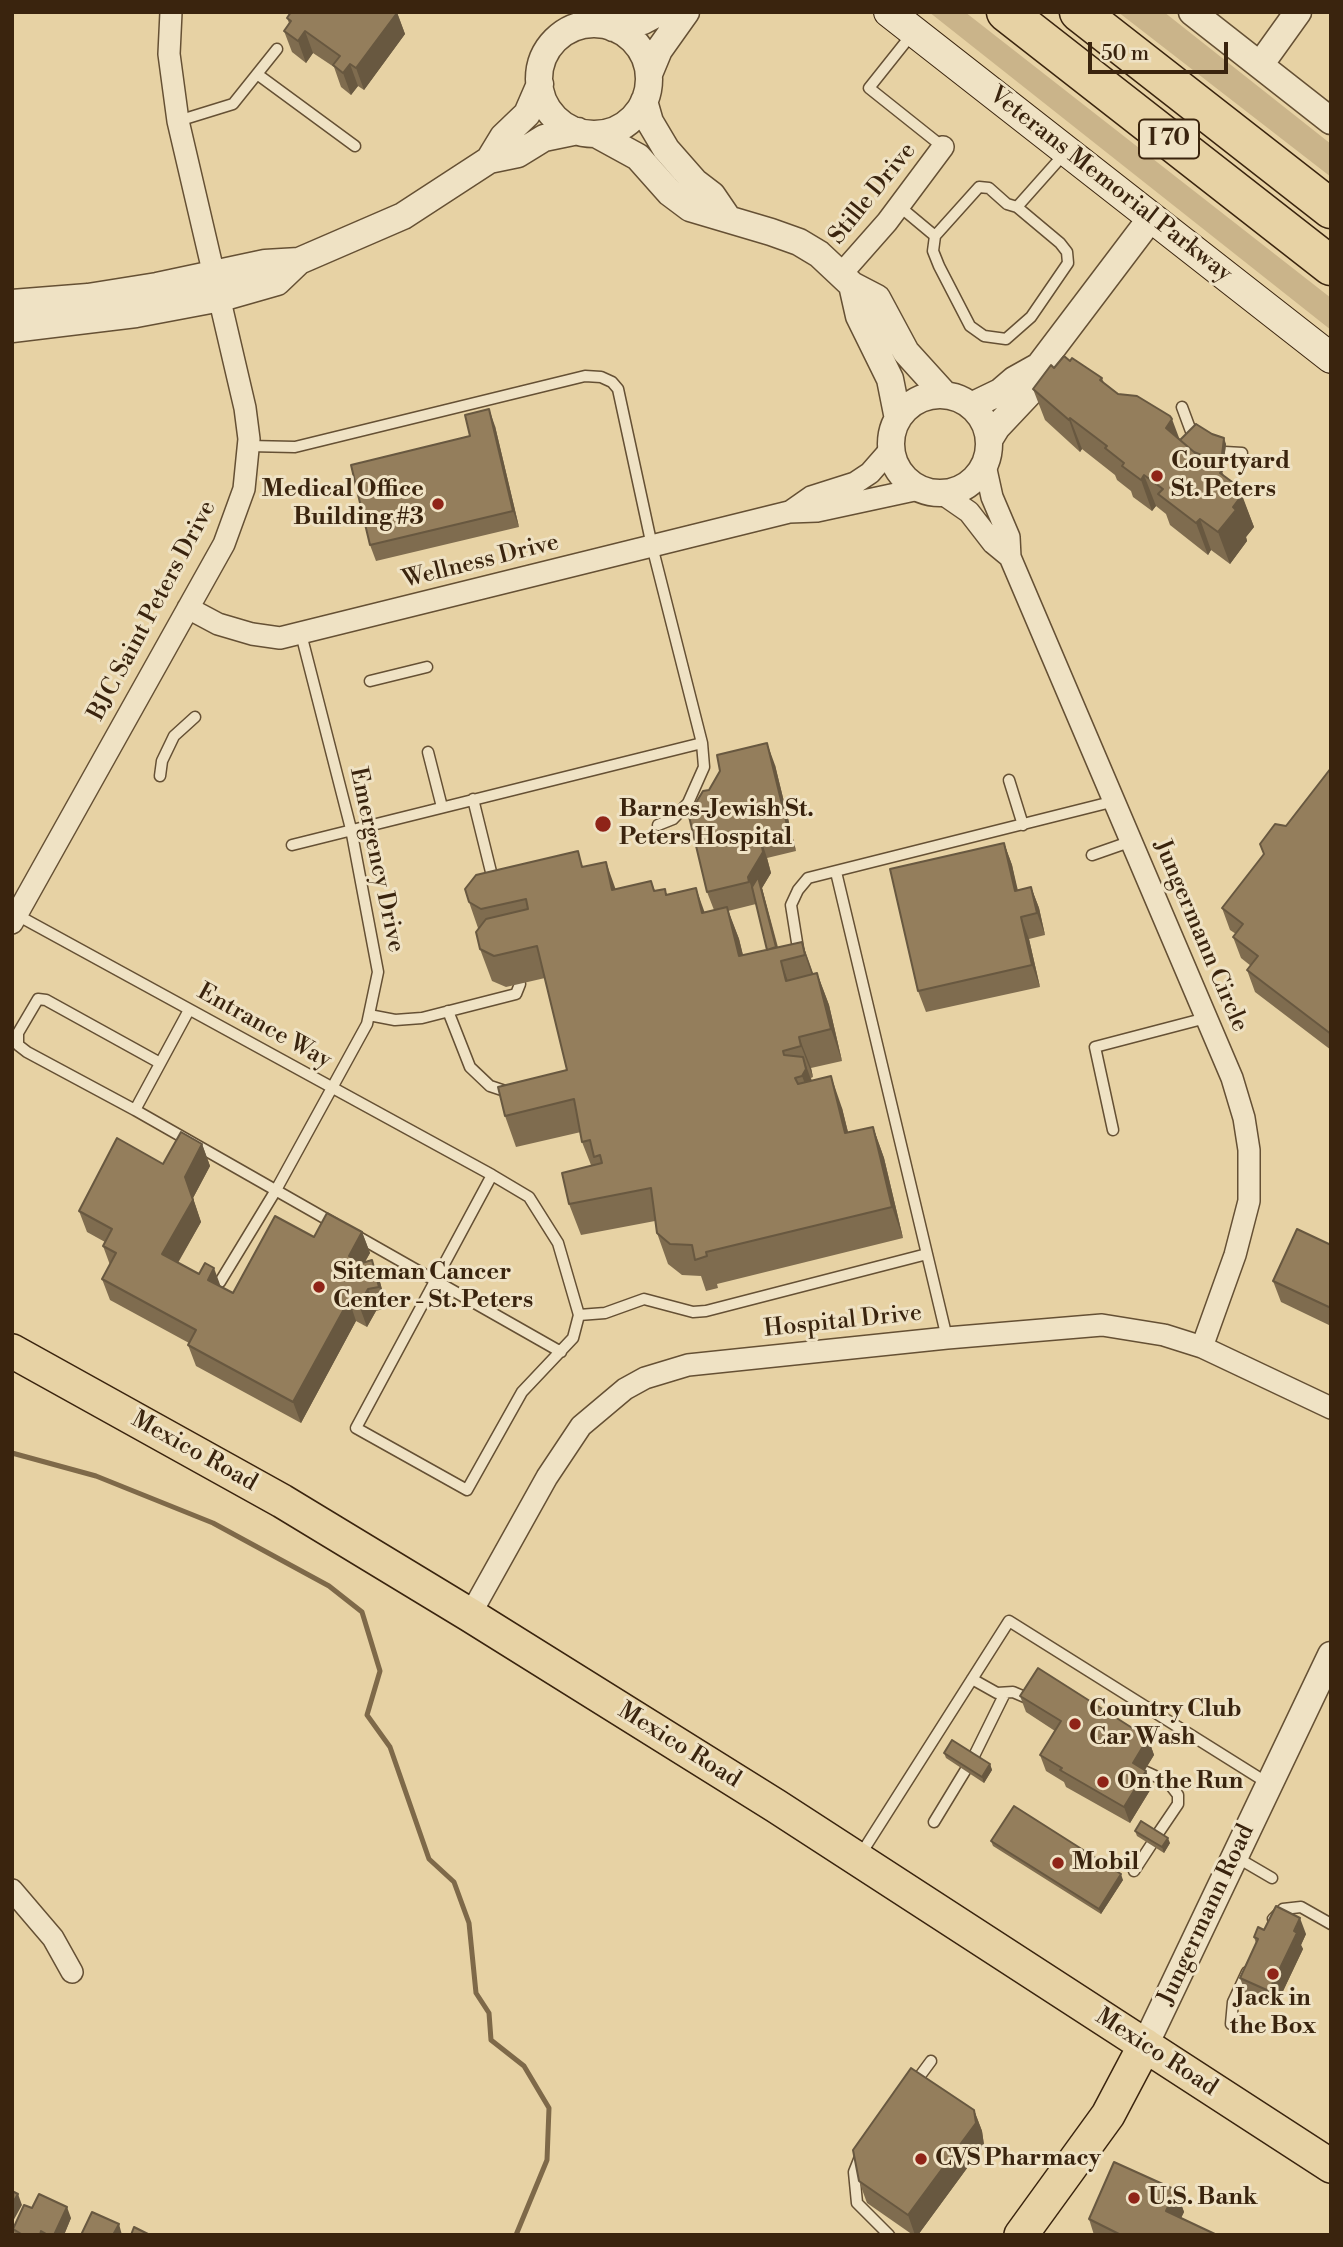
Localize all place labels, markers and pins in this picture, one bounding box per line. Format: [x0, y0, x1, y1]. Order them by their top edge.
place label: Courtyard St. Peters [1171, 448, 1290, 504]
marker: Courtyard St. Peters [1149, 468, 1165, 484]
place label: Medical Office Building #3 [262, 476, 424, 532]
marker: Medical Office Building #3 [430, 496, 446, 512]
place label: Barnes-Jewish St. Peters Hospital [619, 796, 814, 852]
marker: Barnes-Jewish St. Peters Hospital [593, 814, 613, 834]
place label: Siteman Cancer Center - St. Peters [333, 1259, 533, 1315]
marker: Siteman Cancer Center - St. Peters [311, 1279, 327, 1295]
place label: Country Club Car Wash [1089, 1696, 1242, 1752]
marker: Country Club Car Wash [1067, 1716, 1083, 1732]
place label: On the Run [1117, 1768, 1243, 1796]
marker: On the Run [1095, 1774, 1111, 1790]
place label: Mobil [1072, 1849, 1139, 1877]
marker: Mobil [1050, 1855, 1066, 1871]
marker: Jack in the Box [1265, 1966, 1281, 1982]
place label: Jack in the Box [1230, 1985, 1316, 2041]
place label: CVS Pharmacy [935, 2145, 1101, 2173]
marker: CVS Pharmacy [913, 2151, 929, 2167]
place label: U.S. Bank [1148, 2184, 1258, 2212]
marker: U.S. Bank [1126, 2190, 1142, 2206]

